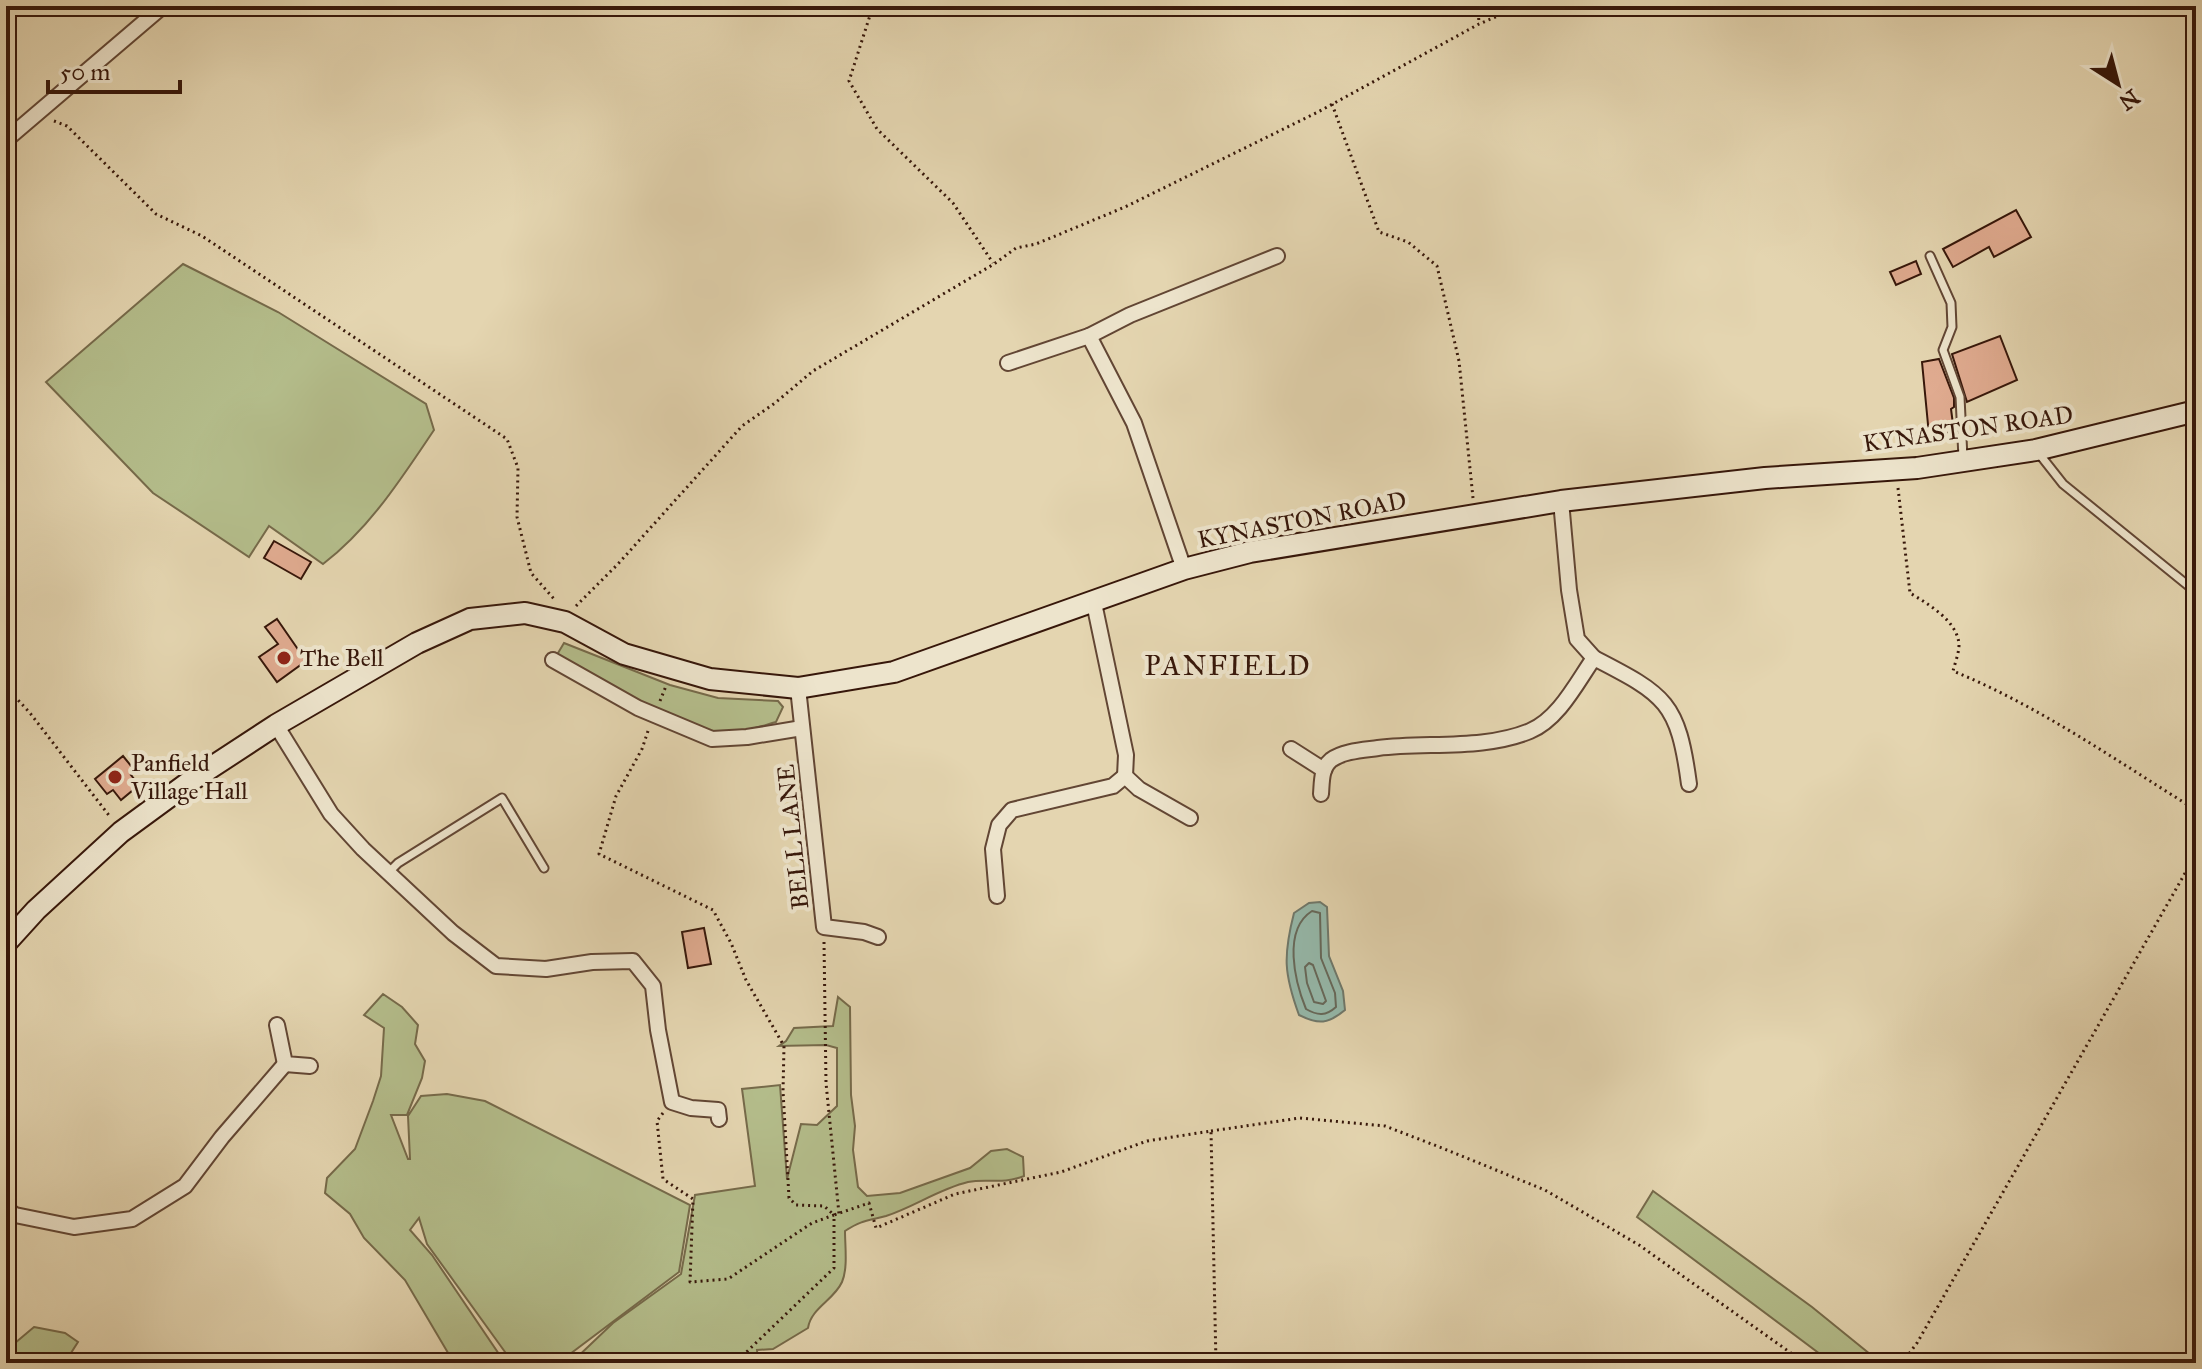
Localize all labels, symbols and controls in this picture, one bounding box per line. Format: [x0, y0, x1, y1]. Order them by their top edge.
scale bar [48, 44, 180, 94]
north arrow [2078, 44, 2158, 124]
text: 50 m [60, 57, 110, 87]
text: N [2114, 83, 2145, 116]
street label: KYNASTON ROAD [1861, 399, 2075, 459]
street label: KYNASTON ROAD [1195, 485, 1409, 555]
place label: The Bell [300, 643, 384, 673]
district label: PANFIELD [1144, 648, 1312, 683]
marker: The Bell [275, 649, 293, 667]
place label: Panfield Village Hall [130, 748, 248, 806]
street label: BELL LANE [770, 763, 816, 911]
marker: Panfield Village Hall [106, 768, 124, 786]

